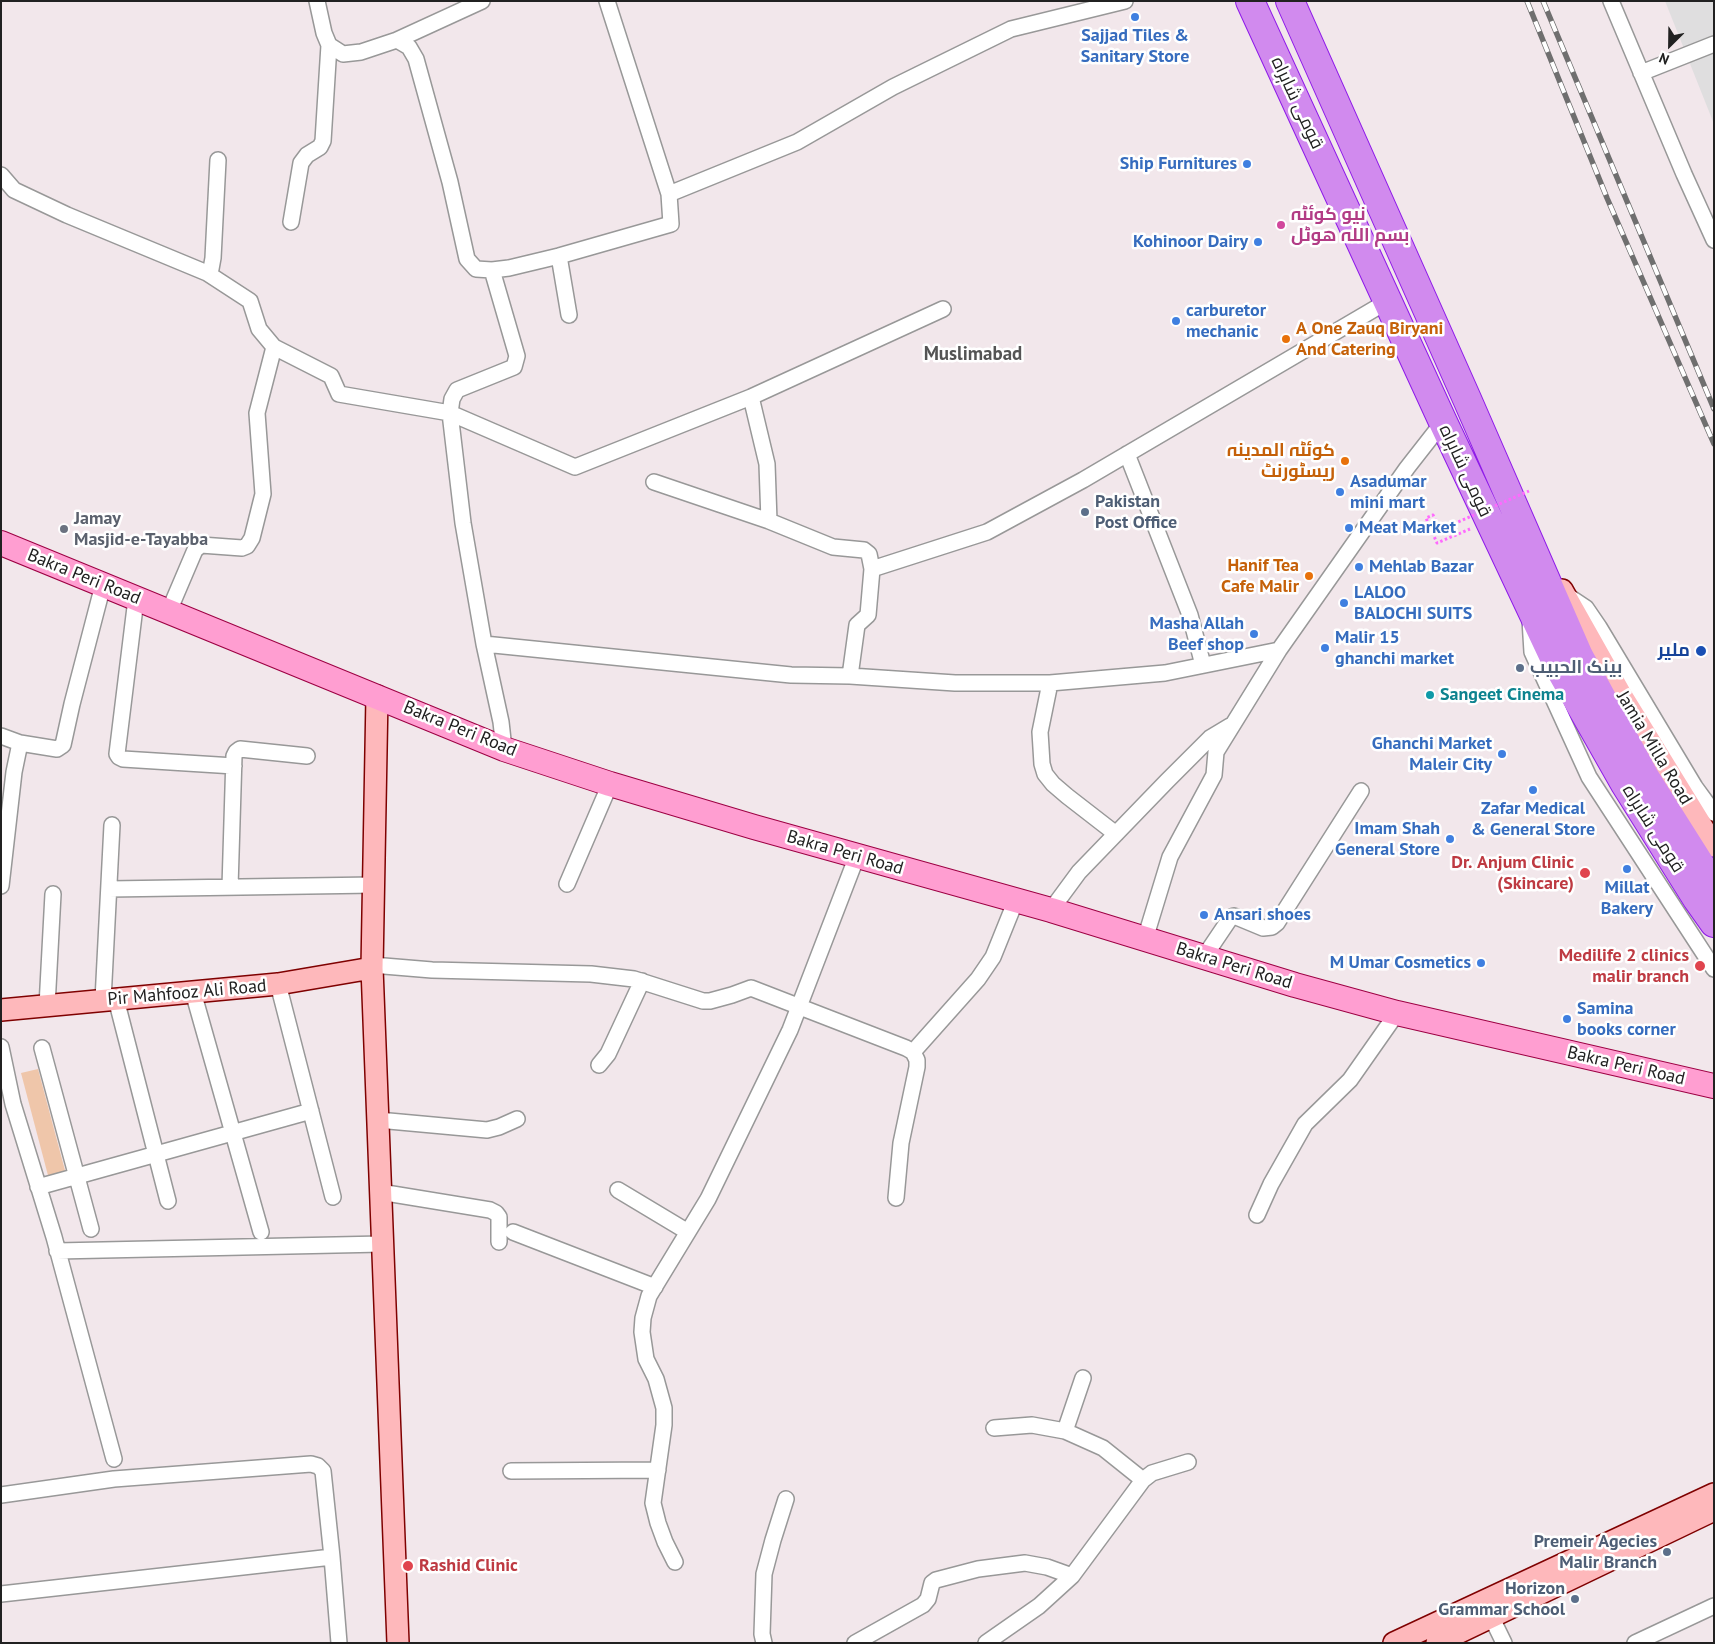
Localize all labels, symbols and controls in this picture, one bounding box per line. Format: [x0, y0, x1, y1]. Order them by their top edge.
marker: Sajjad Tiles & Sanitary Store [1129, 11, 1141, 23]
north arrow [1645, 20, 1695, 70]
place label: Sajjad Tiles & Sanitary Store [1081, 25, 1189, 68]
text: N [1656, 49, 1672, 69]
street label: قومی شاہراہ [1266, 53, 1328, 153]
place label: Ship Furnitures [1120, 153, 1237, 175]
marker: Ship Furnitures [1241, 158, 1253, 170]
place label: نیو کوئٹہ بسم اللہ ھوٹل [1291, 204, 1409, 246]
marker: نیو کوئٹہ بسم اللہ ھوٹل [1275, 219, 1287, 231]
place label: Kohinoor Dairy [1133, 231, 1248, 253]
marker: Kohinoor Dairy [1252, 236, 1264, 248]
place label: carburetor mechanic [1186, 300, 1266, 342]
marker: carburetor mechanic [1170, 315, 1182, 327]
place label: A One Zauq Biryani And Catering [1296, 318, 1443, 360]
marker: A One Zauq Biryani And Catering [1280, 333, 1292, 345]
district label: Muslimabad [924, 344, 1022, 366]
street label: قومی شاہراہ [1434, 421, 1496, 521]
place label: کوئٹہ المدینہ ریسٹورنٹ [1227, 440, 1335, 482]
marker: کوئٹہ المدینہ ریسٹورنٹ [1339, 455, 1351, 467]
place label: Asadumar mini mart [1350, 471, 1427, 514]
marker: Asadumar mini mart [1334, 486, 1346, 498]
place label: Pakistan Post Office [1095, 491, 1177, 534]
marker: Pakistan Post Office [1079, 506, 1091, 518]
place label: Jamay Masjid-e-Tayabba [74, 508, 208, 550]
place label: Meat Market [1359, 517, 1456, 539]
marker: Meat Market [1343, 522, 1355, 534]
marker: Jamay Masjid-e-Tayabba [58, 523, 70, 535]
street label: Bakra Peri Road [24, 544, 144, 610]
place label: Hanif Tea Cafe Malir [1221, 555, 1299, 598]
place label: Mehlab Bazar [1369, 556, 1474, 578]
marker: Mehlab Bazar [1353, 561, 1365, 573]
marker: Hanif Tea Cafe Malir [1303, 570, 1315, 582]
place label: LALOO BALOCHI SUITS [1354, 582, 1472, 624]
marker: LALOO BALOCHI SUITS [1338, 597, 1350, 609]
place label: Masha Allah Beef shop [1150, 613, 1244, 656]
place label: Malir 15 ghanchi market [1335, 627, 1454, 670]
marker: Masha Allah Beef shop [1248, 628, 1260, 640]
place label: ملیر [1658, 640, 1690, 662]
marker: Malir 15 ghanchi market [1319, 642, 1331, 654]
marker: ملیر [1694, 644, 1708, 658]
place label: بينک الحبيب [1530, 657, 1622, 679]
marker: بينک الحبيب [1514, 662, 1526, 674]
place label: Sangeet Cinema [1440, 684, 1564, 706]
street label: Jamia Milla Road [1612, 687, 1696, 809]
marker: Sangeet Cinema [1424, 689, 1436, 701]
street label: Bakra Peri Road [400, 696, 520, 762]
place label: Ghanchi Market Maleir City [1372, 733, 1492, 776]
marker: Ghanchi Market Maleir City [1496, 748, 1508, 760]
street label: قومی شاہراہ [1618, 781, 1688, 877]
marker: Zafar Medical & General Store [1527, 784, 1539, 796]
place label: Zafar Medical & General Store [1471, 798, 1595, 841]
place label: Imam Shah General Store [1335, 818, 1440, 861]
street label: Bakra Peri Road [784, 826, 906, 880]
marker: Imam Shah General Store [1444, 833, 1456, 845]
place label: Dr. Anjum Clinic (Skincare) [1451, 852, 1574, 894]
marker: Millat Bakery [1621, 863, 1633, 875]
marker: Dr. Anjum Clinic (Skincare) [1578, 866, 1592, 880]
place label: Millat Bakery [1601, 877, 1653, 920]
place label: Ansari shoes [1214, 904, 1311, 926]
marker: Ansari shoes [1198, 909, 1210, 921]
street label: Bakra Peri Road [1173, 938, 1295, 994]
place label: Medilife 2 clinics malir branch [1559, 945, 1689, 988]
place label: M Umar Cosmetics [1330, 952, 1471, 974]
marker: M Umar Cosmetics [1475, 957, 1487, 969]
marker: Medilife 2 clinics malir branch [1693, 959, 1707, 973]
street label: Pir Mahfooz Ali Road [106, 975, 268, 1011]
place label: Samina books corner [1577, 998, 1676, 1040]
marker: Samina books corner [1561, 1013, 1573, 1025]
street label: Bakra Peri Road [1565, 1042, 1687, 1090]
place label: Premeir Agecies Malir Branch [1534, 1531, 1657, 1574]
marker: Premeir Agecies Malir Branch [1661, 1546, 1673, 1558]
place label: Rashid Clinic [419, 1555, 518, 1577]
marker: Rashid Clinic [401, 1559, 415, 1573]
place label: Horizon Grammar School [1438, 1578, 1565, 1620]
marker: Horizon Grammar School [1569, 1593, 1581, 1605]

